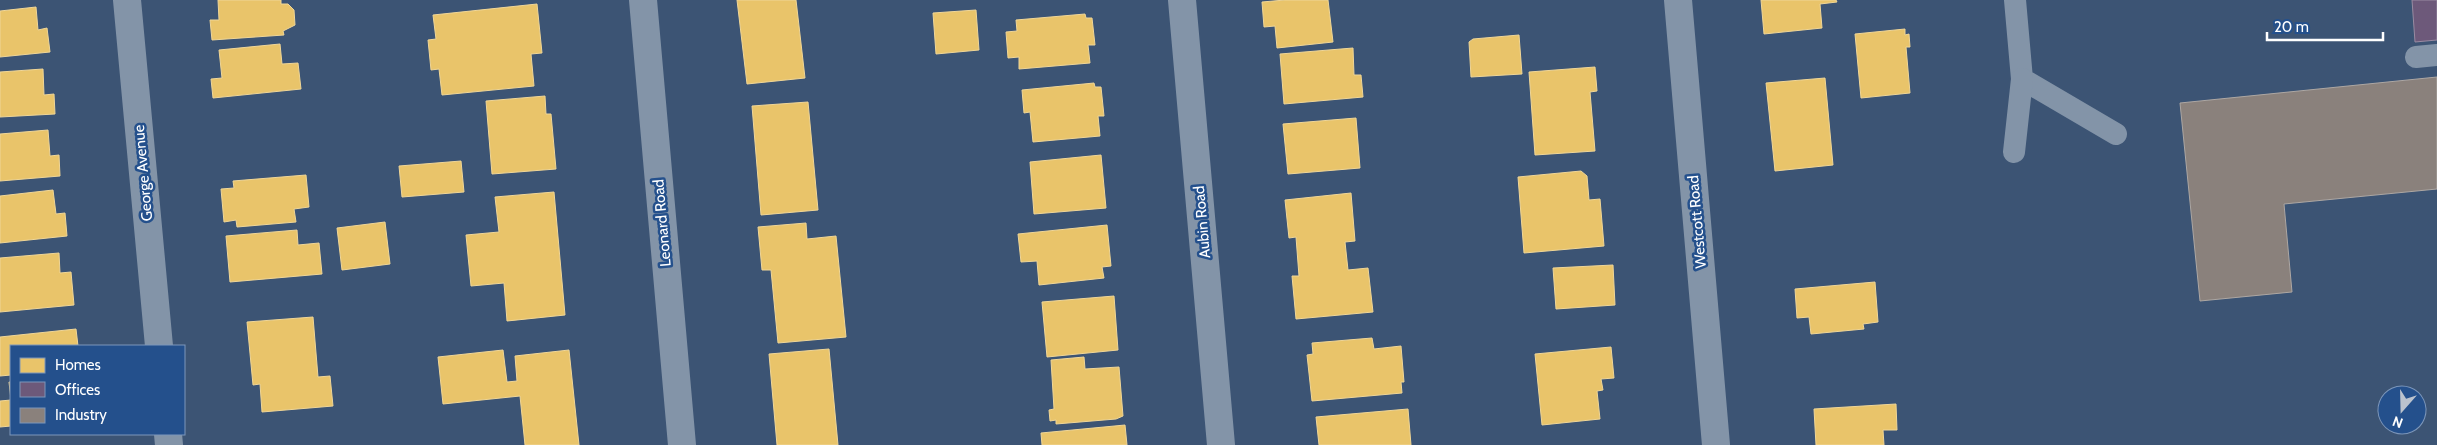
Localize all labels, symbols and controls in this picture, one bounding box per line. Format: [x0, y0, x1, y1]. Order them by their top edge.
scale bar [2267, 10, 2383, 42]
text: 20 m [2274, 18, 2309, 36]
street label: George Avenue [130, 124, 156, 222]
street label: Westcott Road [1684, 175, 1710, 269]
street label: Leonard Road [649, 179, 675, 267]
street label: Aubin Road [1190, 185, 1214, 259]
legend [10, 345, 185, 435]
text: Homes [55, 356, 101, 374]
text: Offices [55, 381, 100, 399]
north arrow [2377, 385, 2427, 435]
text: Industry [55, 406, 107, 424]
text: N [2390, 412, 2405, 432]

